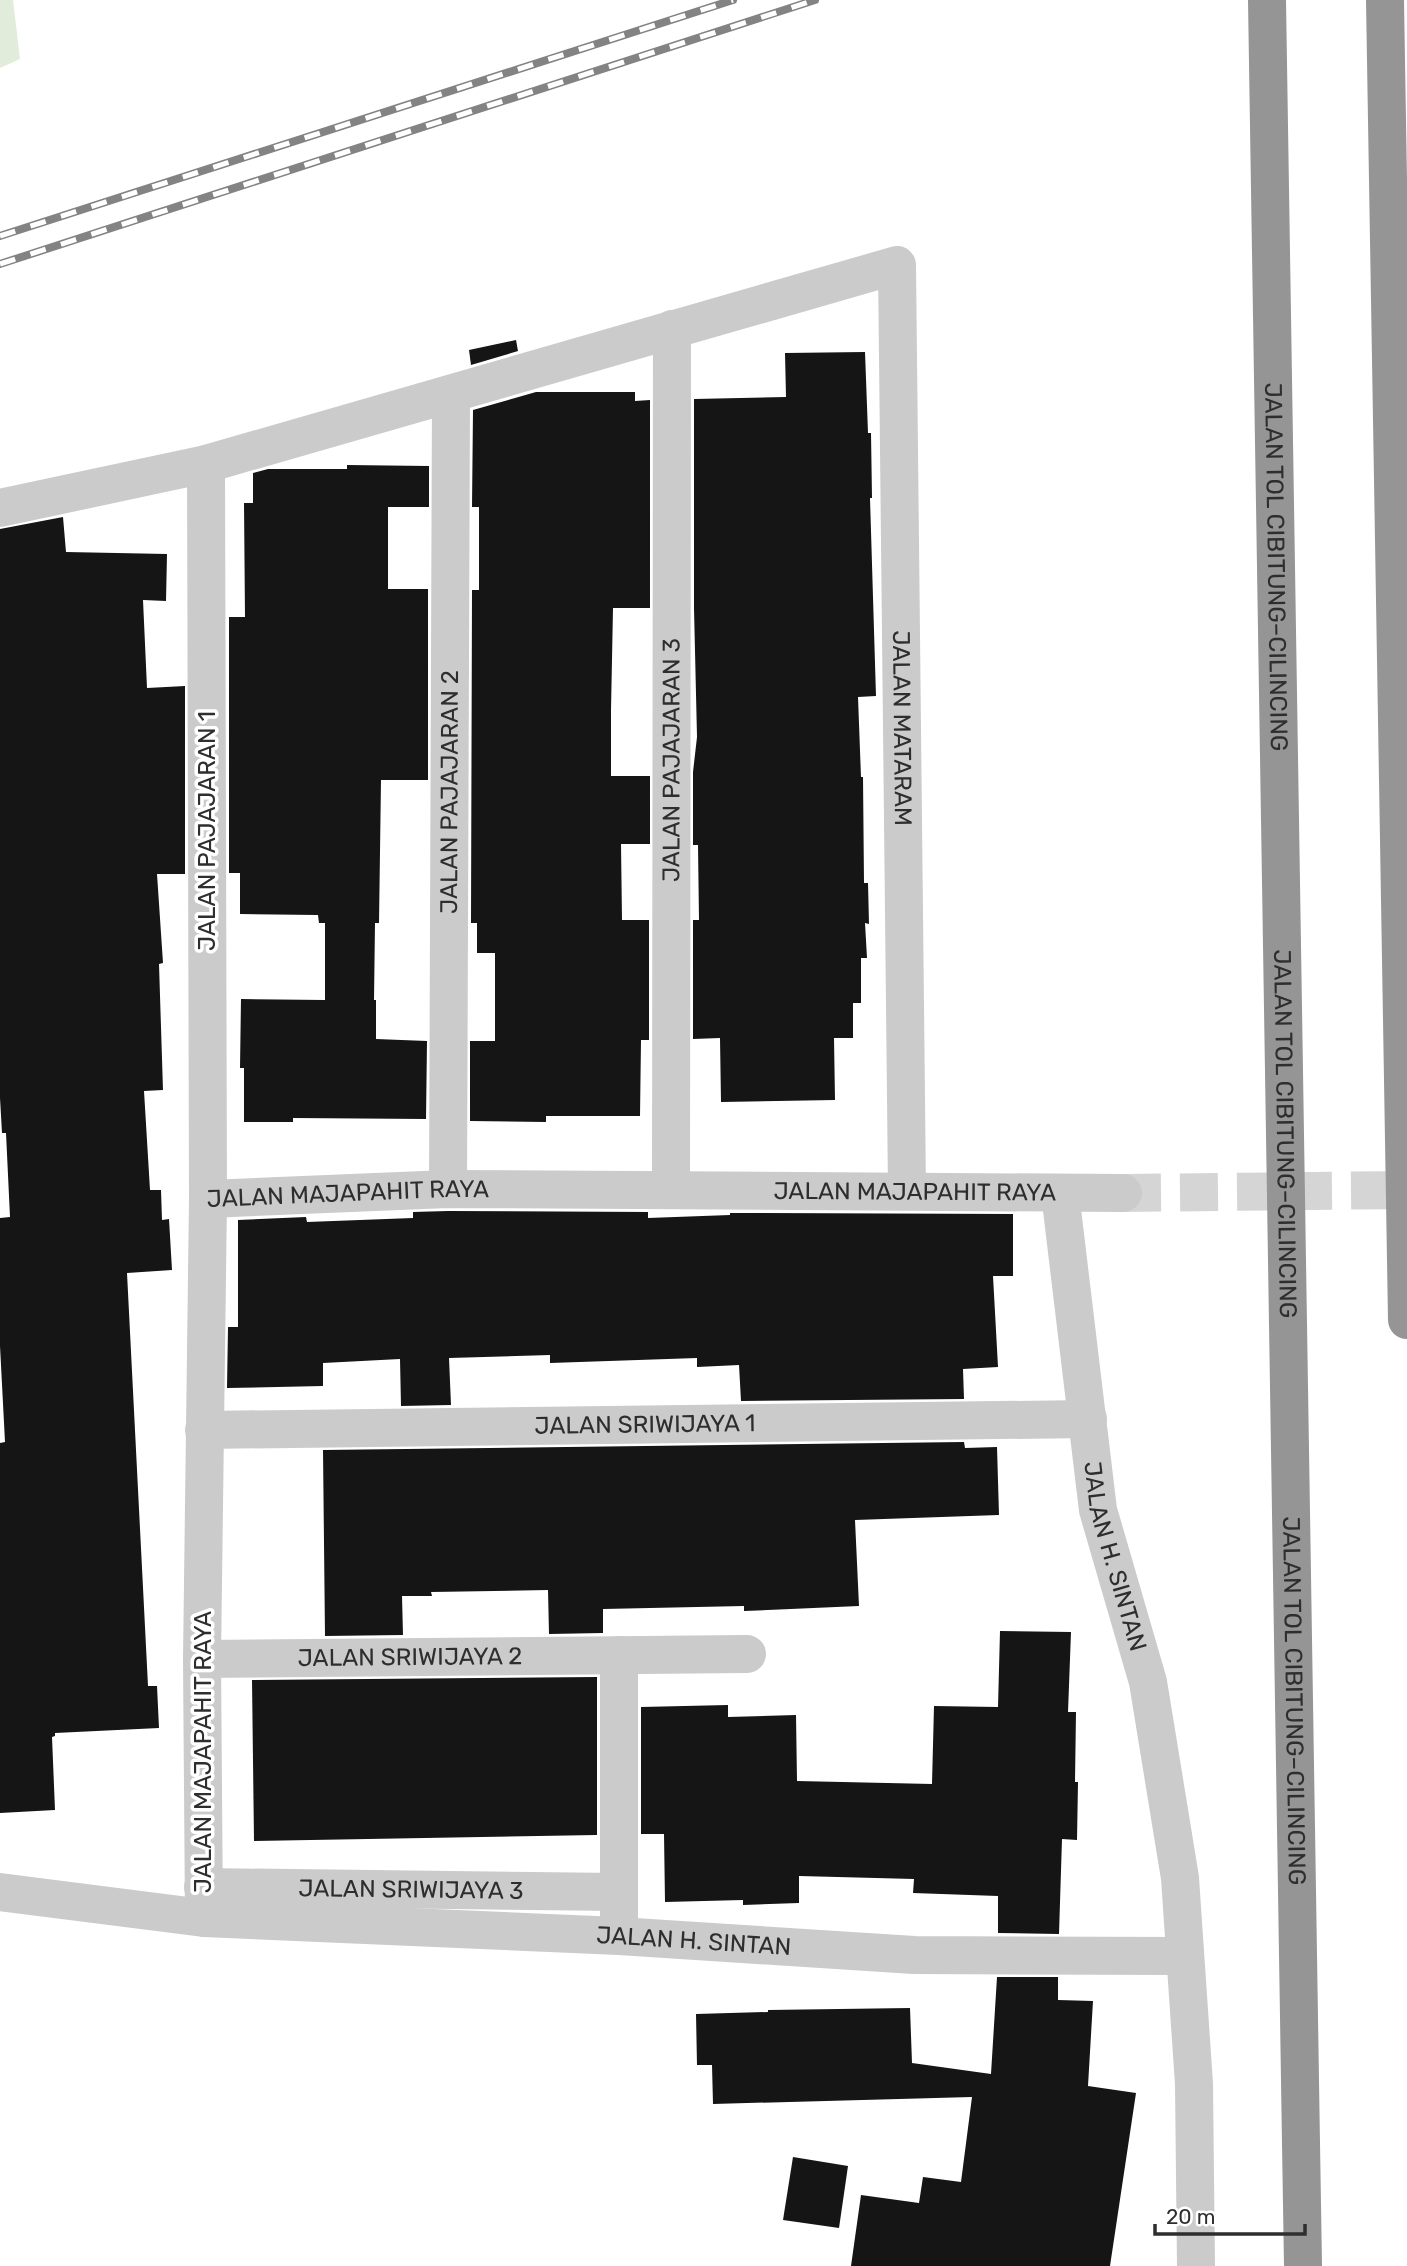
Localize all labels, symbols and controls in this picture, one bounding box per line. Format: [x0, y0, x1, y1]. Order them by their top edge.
street label: JALAN TOL CIBITUNG–CILINCING [1259, 382, 1293, 752]
street label: JALAN MATARAM [887, 630, 917, 826]
street label: JALAN PAJAJARAN 3 [657, 638, 686, 882]
street label: JALAN PAJAJARAN 2 [435, 670, 464, 914]
street label: JALAN PAJAJARAN 1 [193, 711, 221, 951]
street label: JALAN TOL CIBITUNG–CILINCING [1268, 949, 1302, 1318]
street label: JALAN MAJAPAHIT RAYA [206, 1175, 489, 1213]
street label: JALAN MAJAPAHIT RAYA [773, 1177, 1056, 1207]
street label: JALAN SRIWIJAYA 1 [534, 1409, 756, 1440]
street label: JALAN H. SINTAN [1078, 1460, 1152, 1654]
street label: JALAN TOL CIBITUNG–CILINCING [1277, 1516, 1311, 1885]
street label: JALAN MAJAPAHIT RAYA [189, 1611, 217, 1893]
street label: JALAN SRIWIJAYA 2 [298, 1642, 522, 1672]
street label: JALAN SRIWIJAYA 3 [298, 1874, 524, 1905]
street label: JALAN H. SINTAN [596, 1921, 792, 1961]
scale bar [1155, 2192, 1306, 2236]
text: 20 m [1166, 2204, 1215, 2229]

